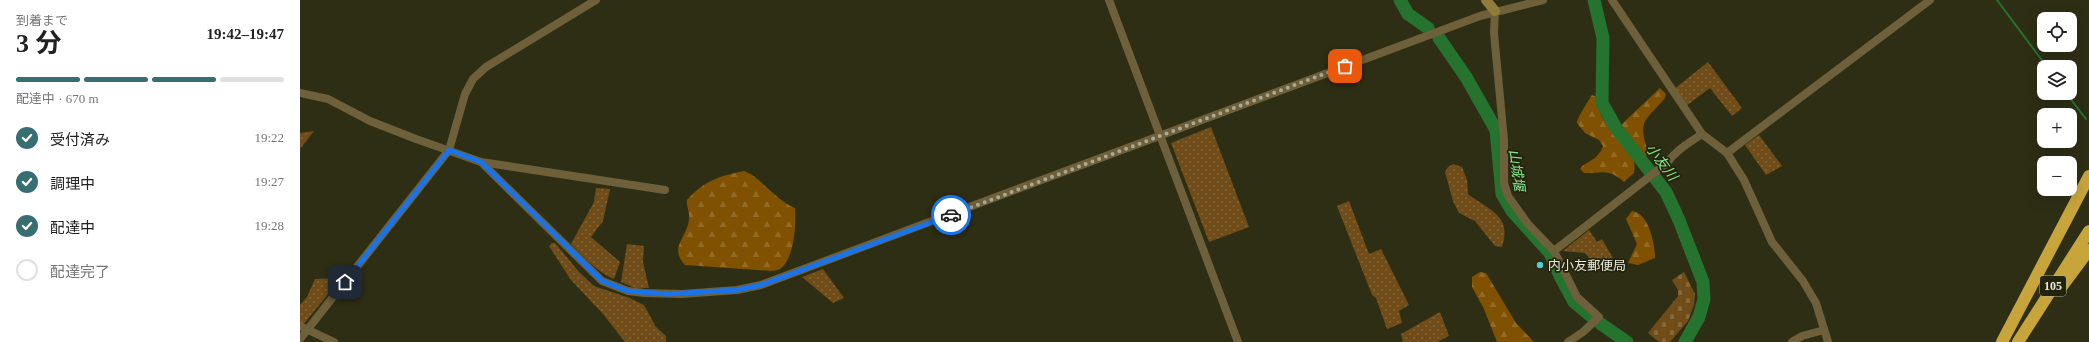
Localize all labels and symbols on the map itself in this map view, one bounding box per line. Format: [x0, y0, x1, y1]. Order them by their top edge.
pin [1328, 49, 1362, 83]
water label: 小友川 [1643, 141, 1681, 185]
water label: 山城堰 [1506, 148, 1527, 195]
courier [931, 195, 971, 235]
place label: 内小友郵便局 [1548, 258, 1626, 273]
marker: 内小友郵便局 [1535, 260, 1545, 270]
pin [328, 265, 362, 299]
road number: 105 [2040, 276, 2066, 296]

